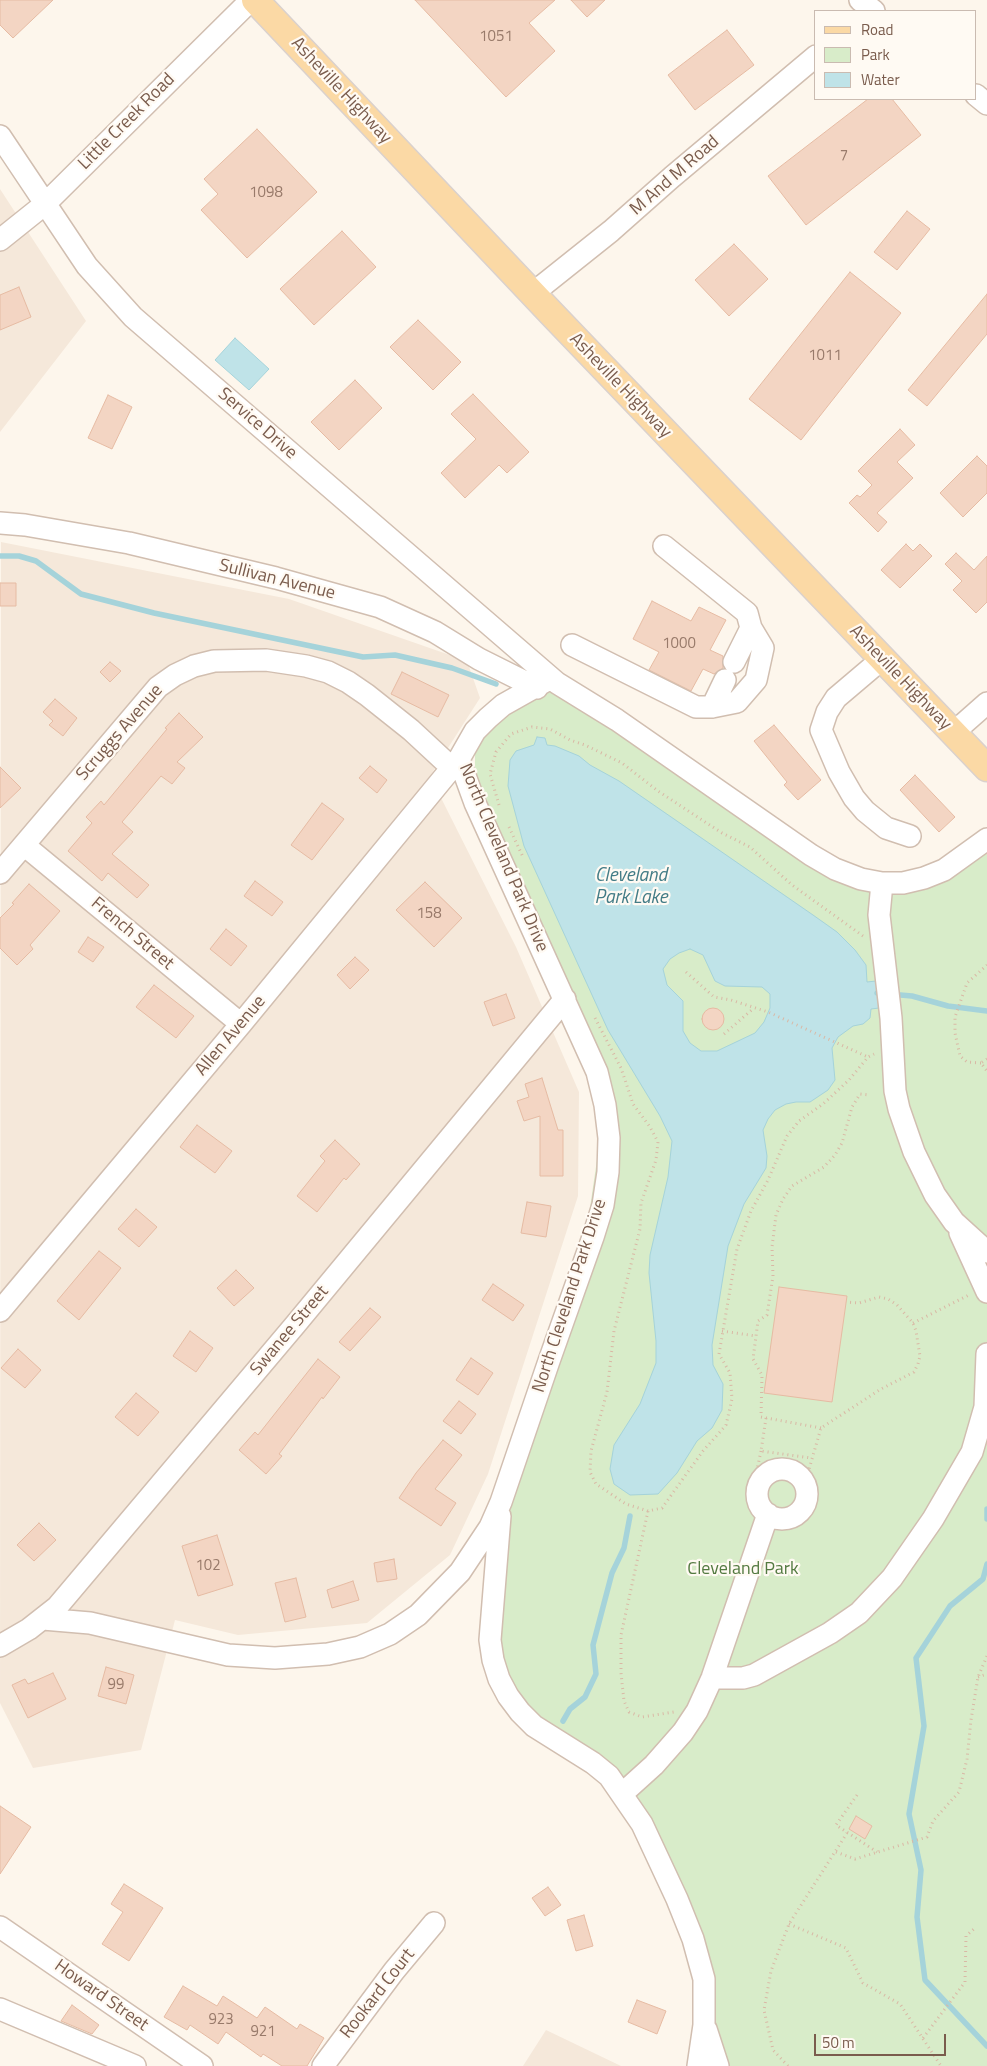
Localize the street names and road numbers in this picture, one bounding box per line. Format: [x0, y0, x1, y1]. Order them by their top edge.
street label: Asheville Highway [286, 33, 396, 149]
street label: Little Creek Road [74, 69, 180, 175]
street label: M And M Road [626, 131, 724, 221]
street label: Asheville Highway [564, 329, 676, 443]
street label: Service Drive [213, 384, 301, 464]
street label: Sullivan Avenue [217, 555, 337, 605]
street label: Asheville Highway [844, 621, 956, 735]
street label: Scruggs Avenue [72, 680, 168, 786]
street label: North Cleveland Park Drive [454, 761, 552, 955]
street label: French Street [86, 893, 178, 975]
street label: Allen Avenue [191, 991, 271, 1081]
street label: North Cleveland Park Drive [528, 1196, 612, 1396]
street label: Swanee Street [246, 1282, 334, 1380]
street label: Rookard Court [336, 1945, 420, 2043]
street label: Howard Street [50, 1956, 152, 2036]

